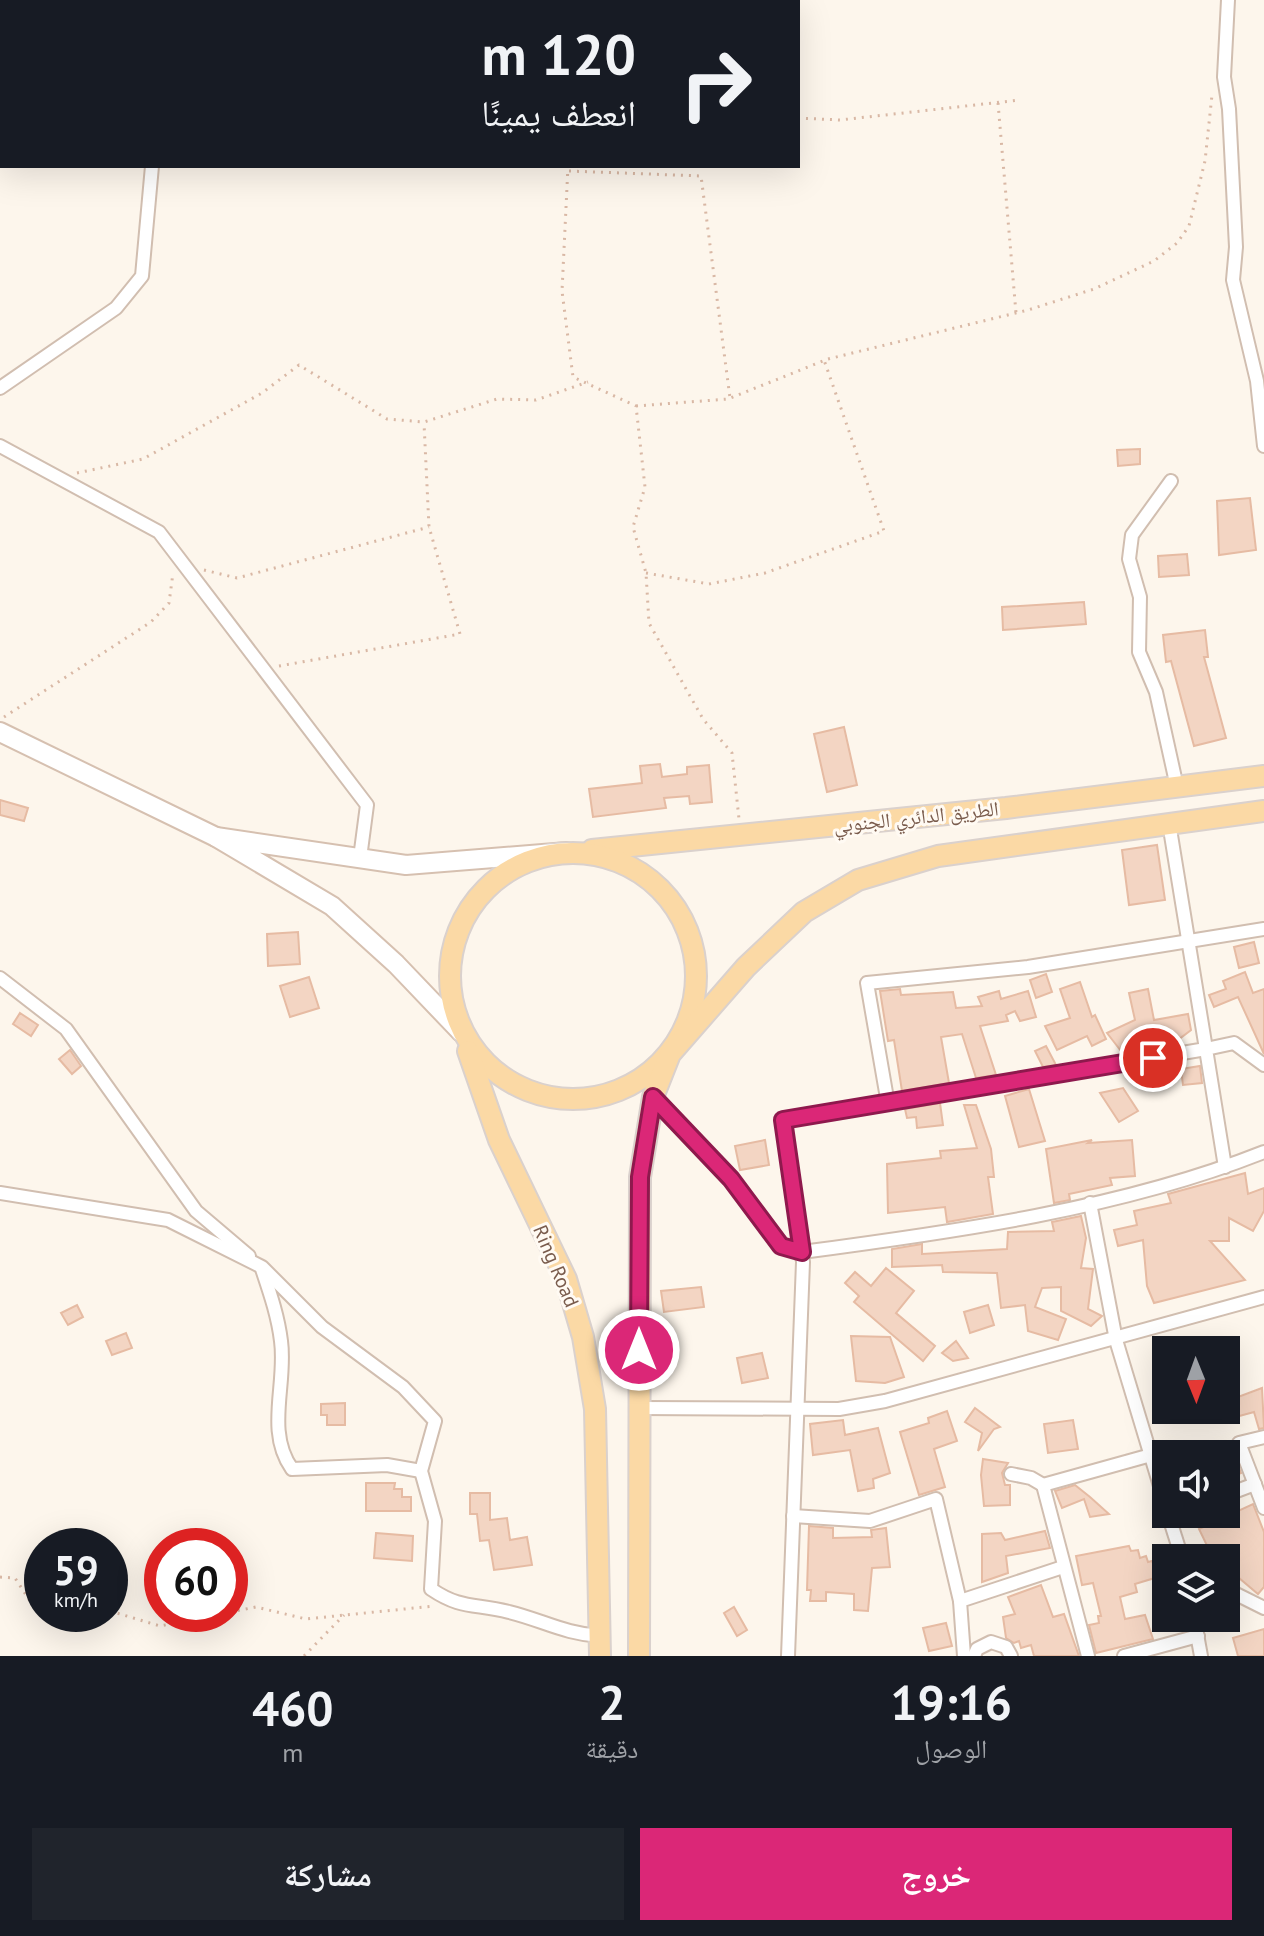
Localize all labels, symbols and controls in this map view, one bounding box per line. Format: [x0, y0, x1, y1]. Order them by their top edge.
text: 120 m [481, 18, 636, 90]
icon: right [664, 32, 768, 136]
text: انعطف يمينًا [481, 89, 636, 136]
street label: الطريق الدائري الجنوبي [832, 795, 1000, 842]
pin [1119, 1024, 1187, 1092]
icon: arrive [1131, 1036, 1175, 1080]
street label: Ring Road [527, 1221, 585, 1311]
position arrow [597, 1308, 681, 1392]
north arrow [1152, 1336, 1240, 1424]
map controls [1152, 1336, 1240, 1632]
button: sound [1152, 1440, 1240, 1528]
speed limit sign: 60 [144, 1528, 248, 1632]
text: 59 [53, 1544, 99, 1596]
button: layers [1152, 1544, 1240, 1632]
text: km/h [54, 1587, 98, 1613]
text: 2 [598, 1671, 626, 1733]
text: 19:16 [890, 1671, 1012, 1733]
text: 460 [252, 1677, 334, 1739]
text: دقيقة [586, 1732, 638, 1765]
text: الوصول [915, 1732, 987, 1765]
text: m [282, 1736, 303, 1769]
button: مشاركة [32, 1828, 624, 1920]
button: خروج [640, 1828, 1232, 1920]

